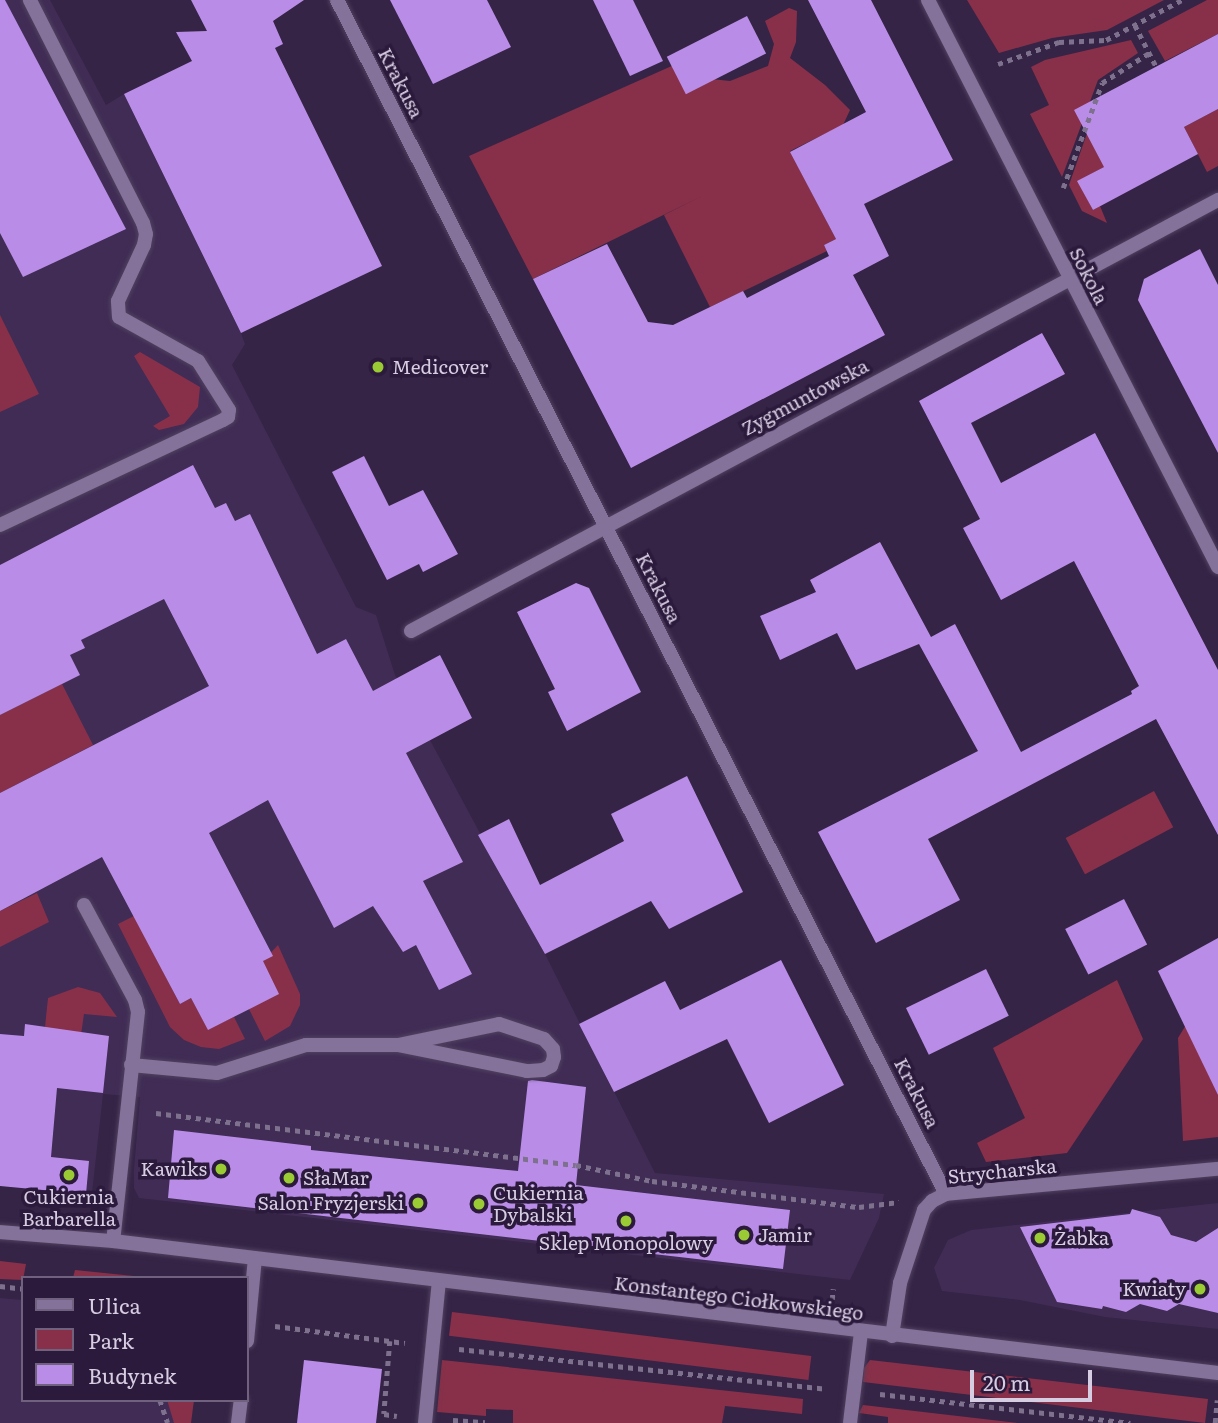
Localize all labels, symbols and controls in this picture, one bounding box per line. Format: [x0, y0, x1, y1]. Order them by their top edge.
street label: Krakusa [374, 44, 428, 122]
street label: Sokola [1065, 244, 1113, 308]
street label: Zygmuntowska [738, 354, 872, 440]
place label: Medicover [392, 356, 488, 378]
marker: Medicover [370, 359, 386, 375]
street label: Krakusa [632, 549, 686, 627]
street label: Krakusa [890, 1054, 944, 1132]
street label: Strycharska [946, 1154, 1058, 1188]
place label: Kawiks [141, 1158, 207, 1180]
marker: Kawiks [213, 1161, 229, 1177]
marker: Cukiernia Barbarella [61, 1167, 77, 1183]
place label: SłaMar [303, 1167, 369, 1189]
marker: SłaMar [281, 1170, 297, 1186]
place label: Cukiernia Dybalski [493, 1182, 584, 1226]
place label: Cukiernia Barbarella [22, 1186, 116, 1230]
place label: Salon Fryzjerski [258, 1192, 404, 1214]
marker: Salon Fryzjerski [410, 1195, 426, 1211]
marker: Cukiernia Dybalski [471, 1196, 487, 1212]
marker: Sklep Monopolowy [618, 1213, 634, 1229]
place label: Jamir [758, 1224, 812, 1246]
marker: Jamir [736, 1227, 752, 1243]
place label: Żabka [1054, 1227, 1109, 1249]
marker: Żabka [1032, 1230, 1048, 1246]
place label: Sklep Monopolowy [539, 1232, 713, 1254]
street label: Konstantego Ciołkowskiego [613, 1271, 865, 1325]
legend [21, 1276, 248, 1402]
place label: Kwiaty [1122, 1278, 1186, 1300]
marker: Kwiaty [1192, 1281, 1208, 1297]
text: Ulica [88, 1289, 141, 1320]
text: Park [88, 1324, 134, 1355]
scale bar [973, 1356, 1096, 1400]
text: Budynek [88, 1359, 177, 1390]
text: 20 m [983, 1366, 1030, 1397]

